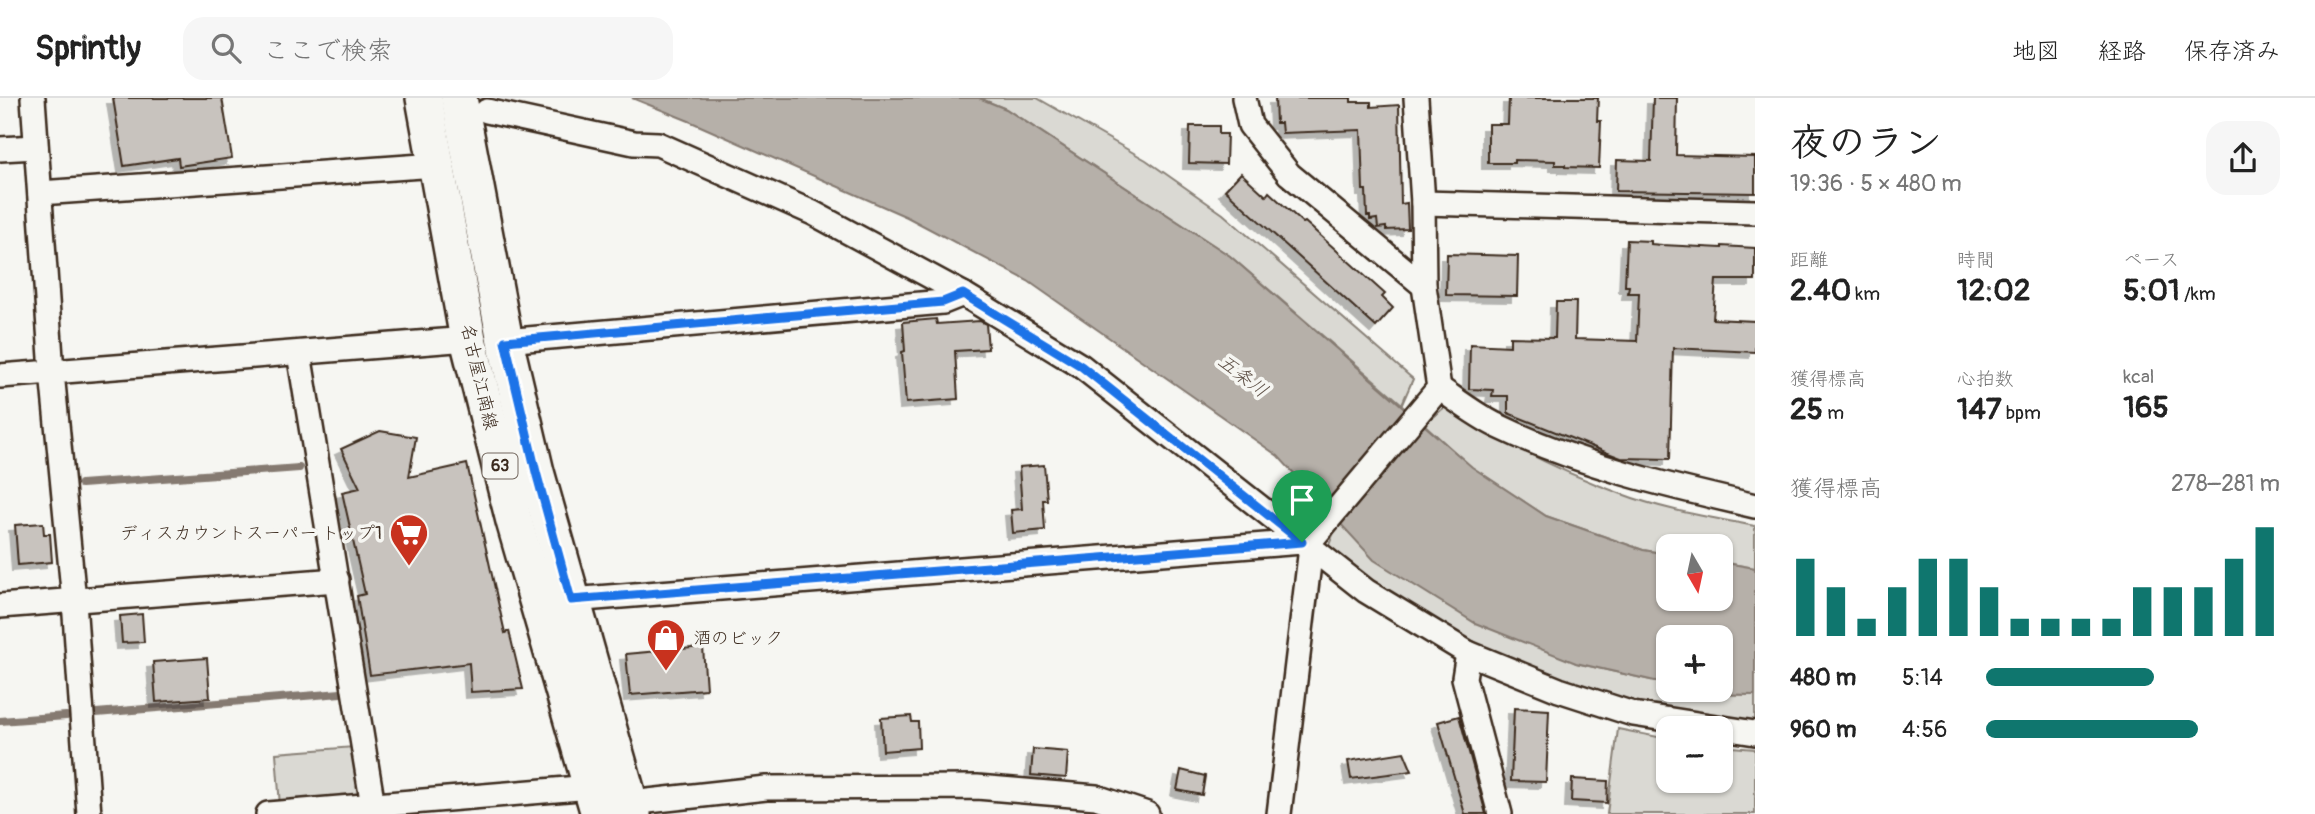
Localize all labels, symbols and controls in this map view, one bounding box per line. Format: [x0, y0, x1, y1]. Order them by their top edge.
search box [183, 17, 673, 80]
text: Sprintly [35, 28, 141, 69]
icon: search [207, 29, 245, 67]
text: ここで検索 [263, 35, 393, 67]
text: 地図 [2012, 37, 2060, 66]
text: 経路 [2098, 37, 2146, 66]
text: 保存済み [2184, 37, 2280, 66]
text: 夜のラン [1790, 119, 1942, 167]
button: share [2206, 121, 2280, 195]
text: 19:36 · 5 × 480 m [1790, 169, 1962, 198]
text: 距離 [1790, 248, 1828, 272]
text: 時間 [1957, 248, 1995, 272]
text: ペース [2123, 248, 2179, 272]
text: 2.40 [1790, 272, 1851, 309]
text: 12:02 [1957, 272, 2030, 309]
text: 5:01 [2123, 272, 2180, 309]
text: km [1851, 282, 1880, 306]
text: /km [2180, 282, 2216, 306]
street label: 名古屋江南線 [456, 322, 502, 432]
water label: 五条川 [1213, 349, 1273, 403]
text: kcal [2123, 365, 2154, 389]
text: 獲得標高 [1790, 367, 1866, 391]
text: 心拍数 [1957, 367, 2014, 391]
text: 165 [2123, 389, 2169, 426]
text: 25 [1790, 391, 1823, 428]
text: 147 [1957, 391, 2002, 428]
text: m [1823, 401, 1844, 425]
text: bpm [2002, 401, 2041, 425]
road number: 63 [482, 454, 518, 478]
text: 278–281 m [2171, 469, 2280, 498]
pin [1272, 470, 1332, 542]
text: 獲得標高 [1790, 474, 1882, 503]
icon: arrive [1283, 481, 1321, 519]
supermarket icon: ディスカウントスーパー トップ1 [388, 512, 430, 567]
place label: ディスカウントスーパー トップ1 [120, 522, 382, 545]
north arrow [1656, 534, 1732, 611]
map controls [1656, 534, 1733, 793]
shop icon: 酒のビック [645, 617, 687, 672]
button: + [1656, 625, 1733, 702]
place label: 酒のビック [693, 627, 783, 650]
text: 480 m [1790, 663, 1856, 692]
text: 5:14 [1902, 663, 1943, 692]
text: 960 m [1790, 715, 1856, 744]
text: 4:56 [1902, 715, 1947, 744]
button: − [1656, 716, 1733, 793]

